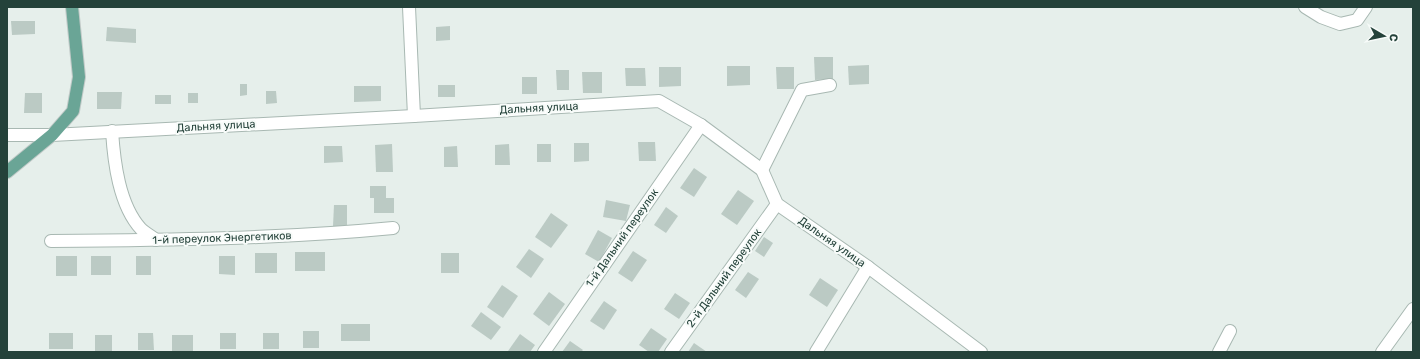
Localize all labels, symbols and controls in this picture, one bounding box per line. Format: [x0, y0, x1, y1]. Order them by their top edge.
north arrow [1364, 16, 1404, 56]
text: С [1386, 33, 1400, 43]
street label: Дальняя улица [499, 99, 579, 117]
street label: Дальняя улица [176, 117, 256, 135]
street label: 1-й Дальний переулок [583, 186, 661, 290]
street label: Дальняя улица [796, 214, 868, 270]
street label: 2-й Дальний переулок [684, 226, 764, 330]
street label: 1-й переулок Энергетиков [152, 229, 292, 247]

